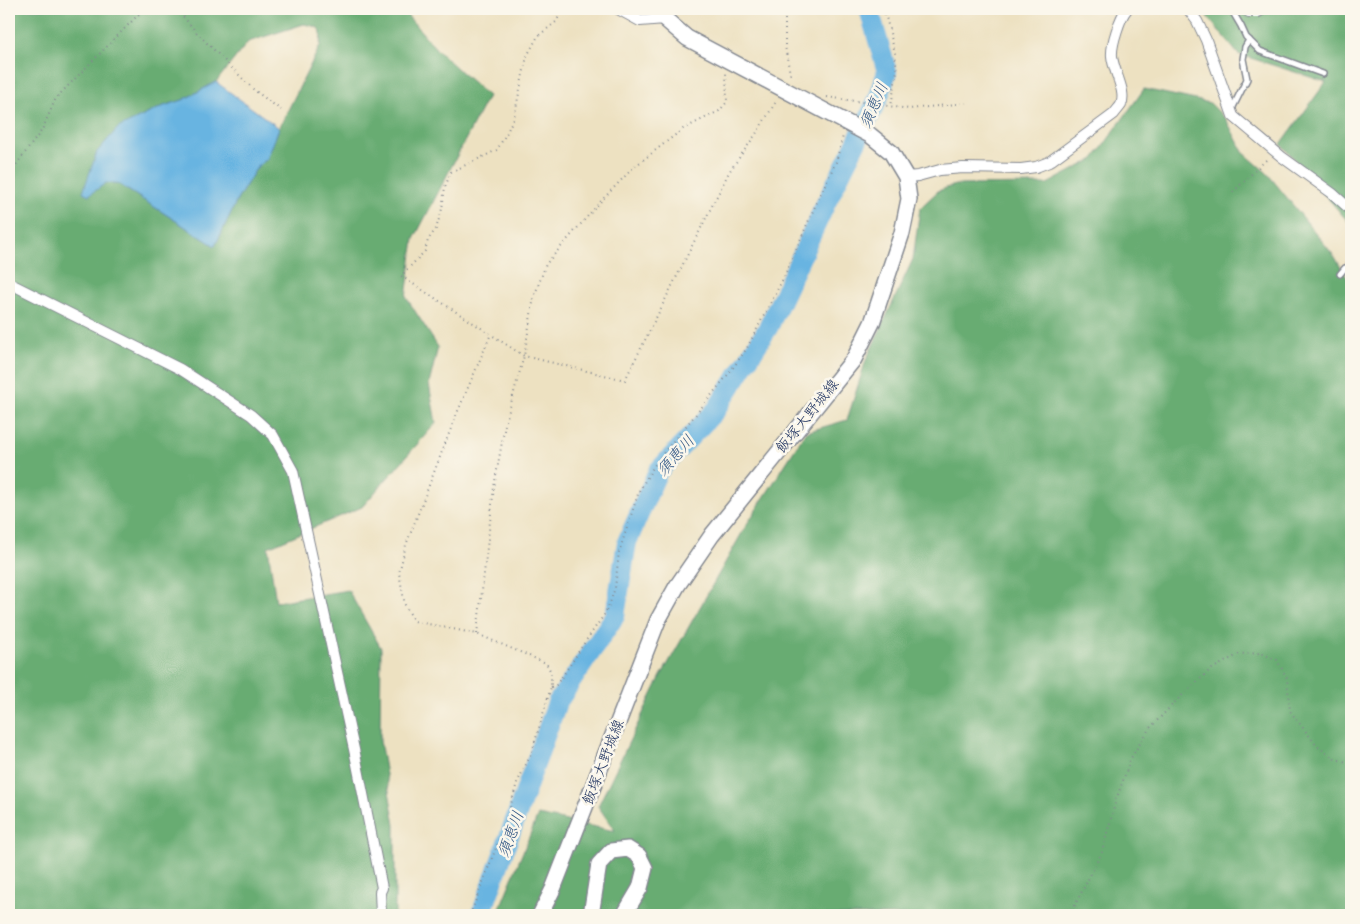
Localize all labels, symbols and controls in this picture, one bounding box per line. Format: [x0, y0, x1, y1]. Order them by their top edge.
water label: 須恵川 [855, 79, 893, 131]
street label: 飯塚大野城線 [772, 375, 843, 457]
water label: 須恵川 [652, 431, 699, 480]
street label: 飯塚大野城線 [578, 717, 628, 808]
water label: 須恵川 [493, 808, 529, 860]

